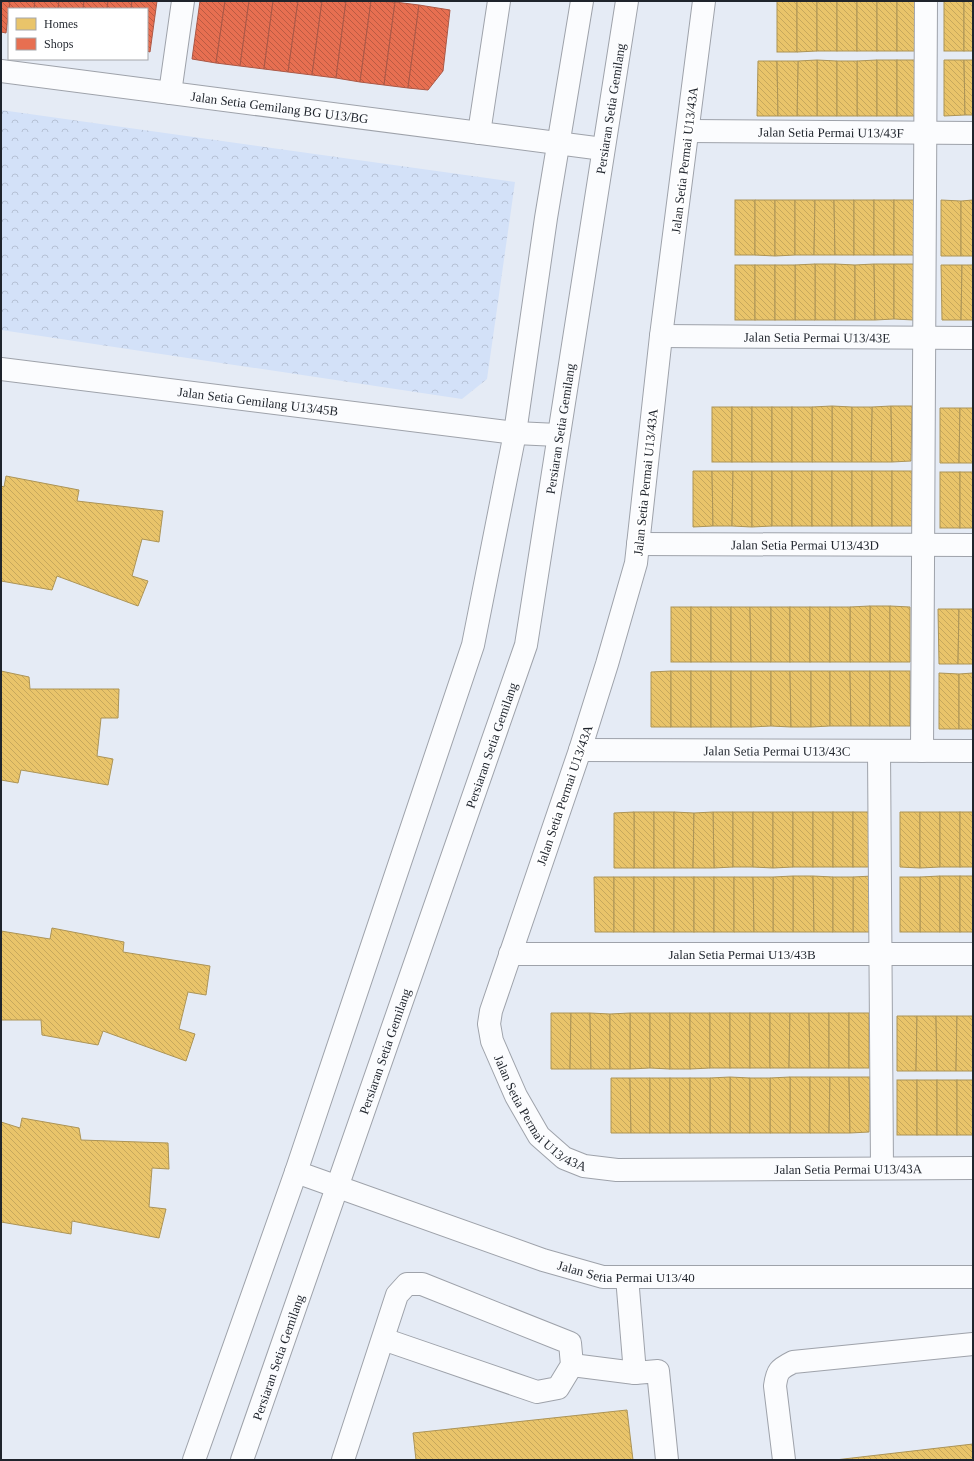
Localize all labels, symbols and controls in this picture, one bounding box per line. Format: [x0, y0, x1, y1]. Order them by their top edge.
legend [8, 8, 148, 60]
text: Homes [44, 17, 78, 31]
text: Shops [44, 37, 74, 51]
street label: Persiaran Setia Gemilang [593, 42, 628, 175]
street label: Jalan Setia Permai U13/43A [668, 85, 701, 234]
street label: Jalan Setia Gemilang BG U13/BG [190, 89, 369, 127]
street label: Jalan Setia Permai U13/43F [758, 124, 904, 141]
street label: Jalan Setia Permai U13/43E [744, 330, 890, 345]
street label: Persiaran Setia Gemilang [543, 362, 578, 495]
street label: Jalan Setia Gemilang U13/45B [177, 384, 339, 419]
street label: Jalan Setia Permai U13/43A [630, 407, 661, 556]
street label: Jalan Setia Permai U13/43D [731, 537, 879, 553]
street label: Persiaran Setia Gemilang [463, 680, 521, 810]
street label: Jalan Setia Permai U13/43A [533, 722, 596, 867]
street label: Jalan Setia Permai U13/43C [703, 743, 851, 759]
street label: Jalan Setia Permai U13/43B [668, 947, 816, 962]
street label: Persiaran Setia Gemilang [356, 986, 414, 1116]
street label: Jalan Setia Permai U13/43A [491, 1052, 589, 1175]
street label: Jalan Setia Permai U13/43A [774, 1161, 923, 1177]
street label: Jalan Setia Permai U13/40 [556, 1258, 695, 1285]
street label: Persiaran Setia Gemilang [249, 1292, 307, 1422]

